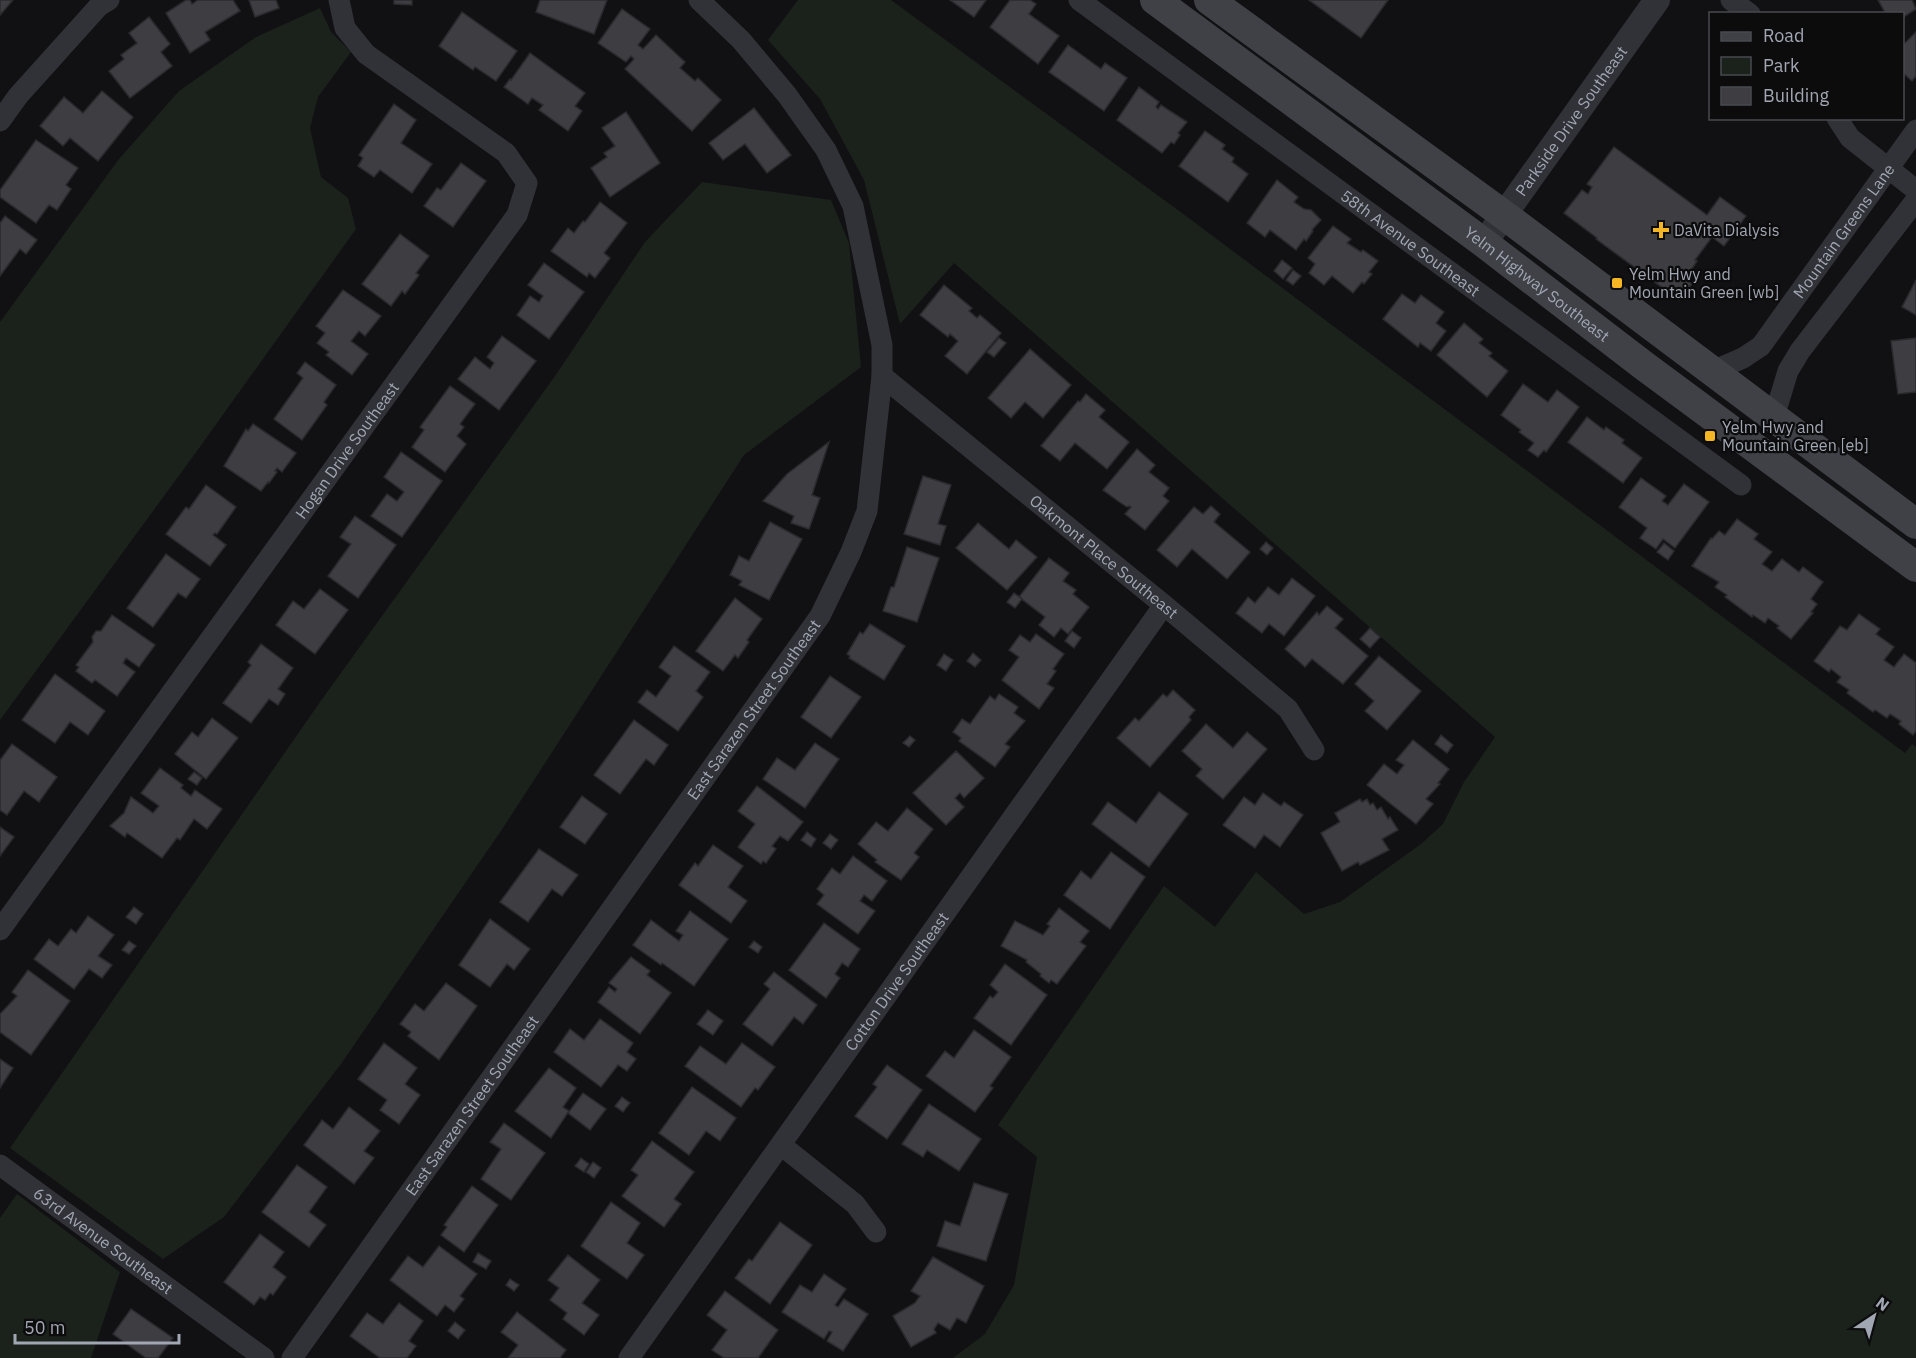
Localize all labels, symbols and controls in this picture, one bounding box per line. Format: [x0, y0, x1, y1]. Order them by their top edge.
legend [1709, 12, 1904, 120]
text: Road [1763, 24, 1804, 47]
street label: Parkside Drive Southeast [1511, 42, 1631, 200]
text: Park [1763, 54, 1800, 77]
text: Building [1763, 84, 1830, 107]
street label: Mountain Greens Lane [1789, 160, 1899, 302]
street label: 58th Avenue Southeast [1337, 185, 1484, 301]
place label: DaVita Dialysis [1674, 220, 1779, 240]
marker: DaVita Dialysis [1652, 221, 1670, 239]
street label: Yelm Highway Southeast [1461, 222, 1614, 346]
place label: Yelm Hwy and Mountain Green [wb] [1629, 264, 1779, 302]
marker: Yelm Hwy and Mountain Green [wb] [1610, 276, 1624, 290]
street label: Hogan Drive Southeast [291, 378, 403, 523]
place label: Yelm Hwy and Mountain Green [eb] [1722, 417, 1869, 455]
marker: Yelm Hwy and Mountain Green [eb] [1703, 429, 1717, 443]
street label: Oakmont Place Southeast [1026, 490, 1182, 623]
street label: East Sarazen Street Southeast [683, 615, 824, 803]
street label: Cotton Drive Southeast [841, 908, 953, 1055]
street label: East Sarazen Street Southeast [401, 1011, 543, 1199]
street label: 63rd Avenue Southeast [30, 1183, 177, 1298]
north arrow [1844, 1286, 1904, 1346]
text: N [1872, 1292, 1893, 1315]
scale bar [15, 1307, 178, 1345]
text: 50 m [24, 1316, 66, 1339]

